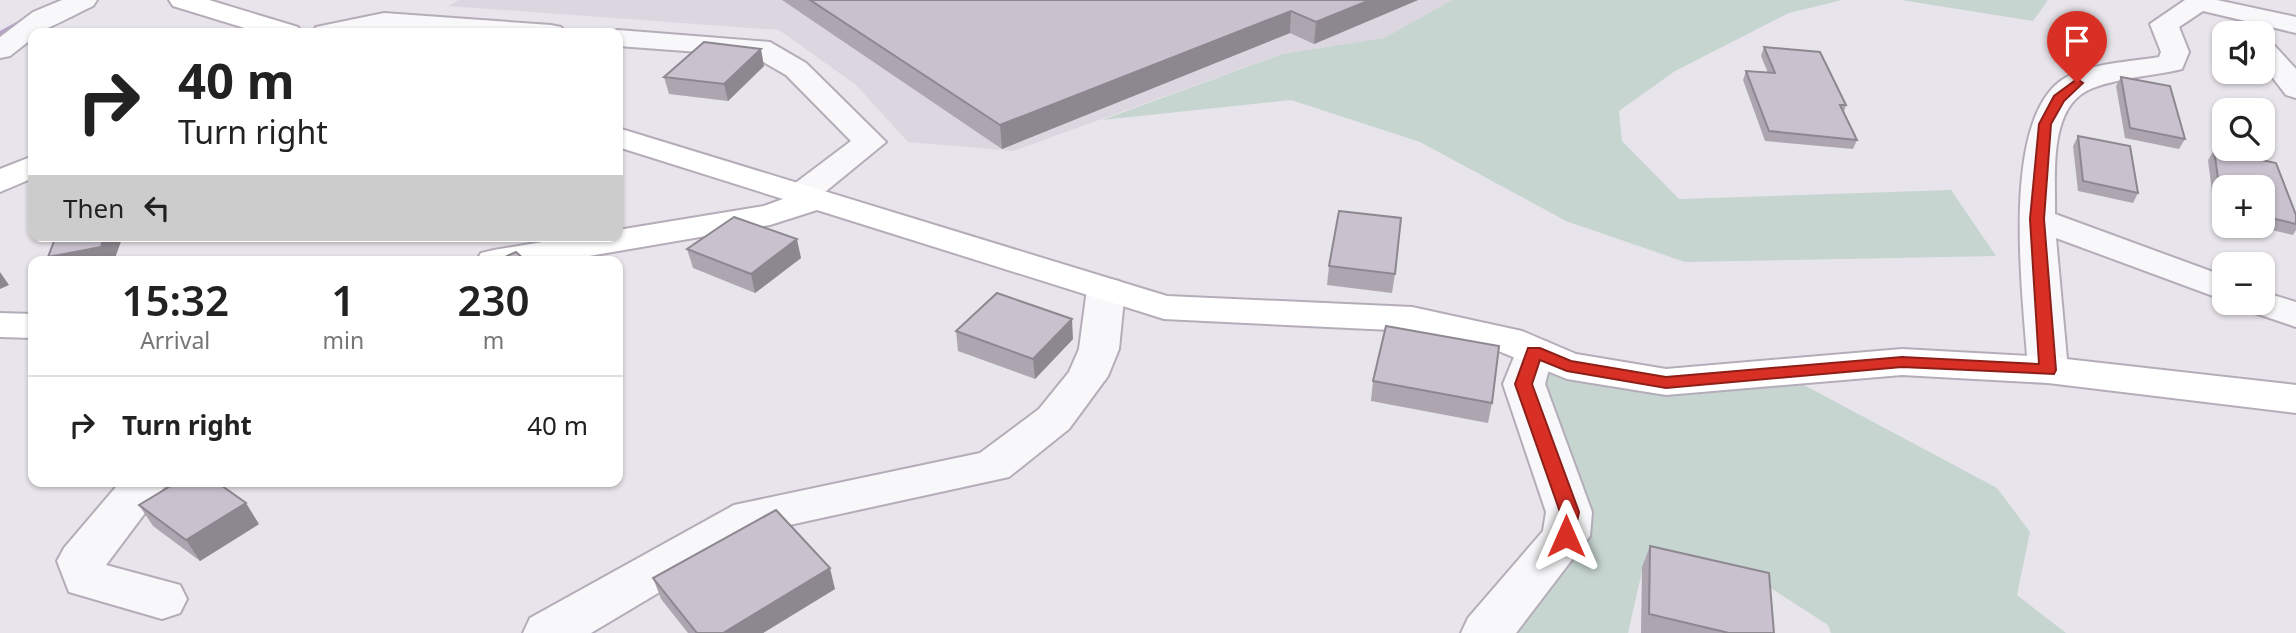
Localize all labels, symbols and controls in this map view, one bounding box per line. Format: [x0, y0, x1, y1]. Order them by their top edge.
pin [2047, 11, 2107, 83]
map controls [2212, 21, 2275, 315]
button: sound [2212, 21, 2275, 84]
icon: arrive [2058, 22, 2096, 60]
text: 40 m [178, 47, 295, 113]
icon: right [63, 56, 154, 147]
button: search [2212, 98, 2275, 161]
text: Turn right [178, 110, 328, 153]
button: + [2212, 175, 2275, 238]
icon: left [138, 189, 176, 227]
text: Then [63, 190, 124, 226]
button: − [2212, 252, 2275, 315]
text: 15:32 [121, 271, 229, 328]
text: 1 [331, 271, 355, 328]
text: 230 [458, 271, 530, 328]
text: Arrival [140, 324, 210, 356]
text: min [322, 324, 364, 356]
text: m [483, 324, 504, 356]
icon: right [63, 406, 101, 444]
text: Turn right [122, 407, 252, 443]
text: 40 m [527, 407, 588, 443]
position arrow [1529, 499, 1603, 573]

